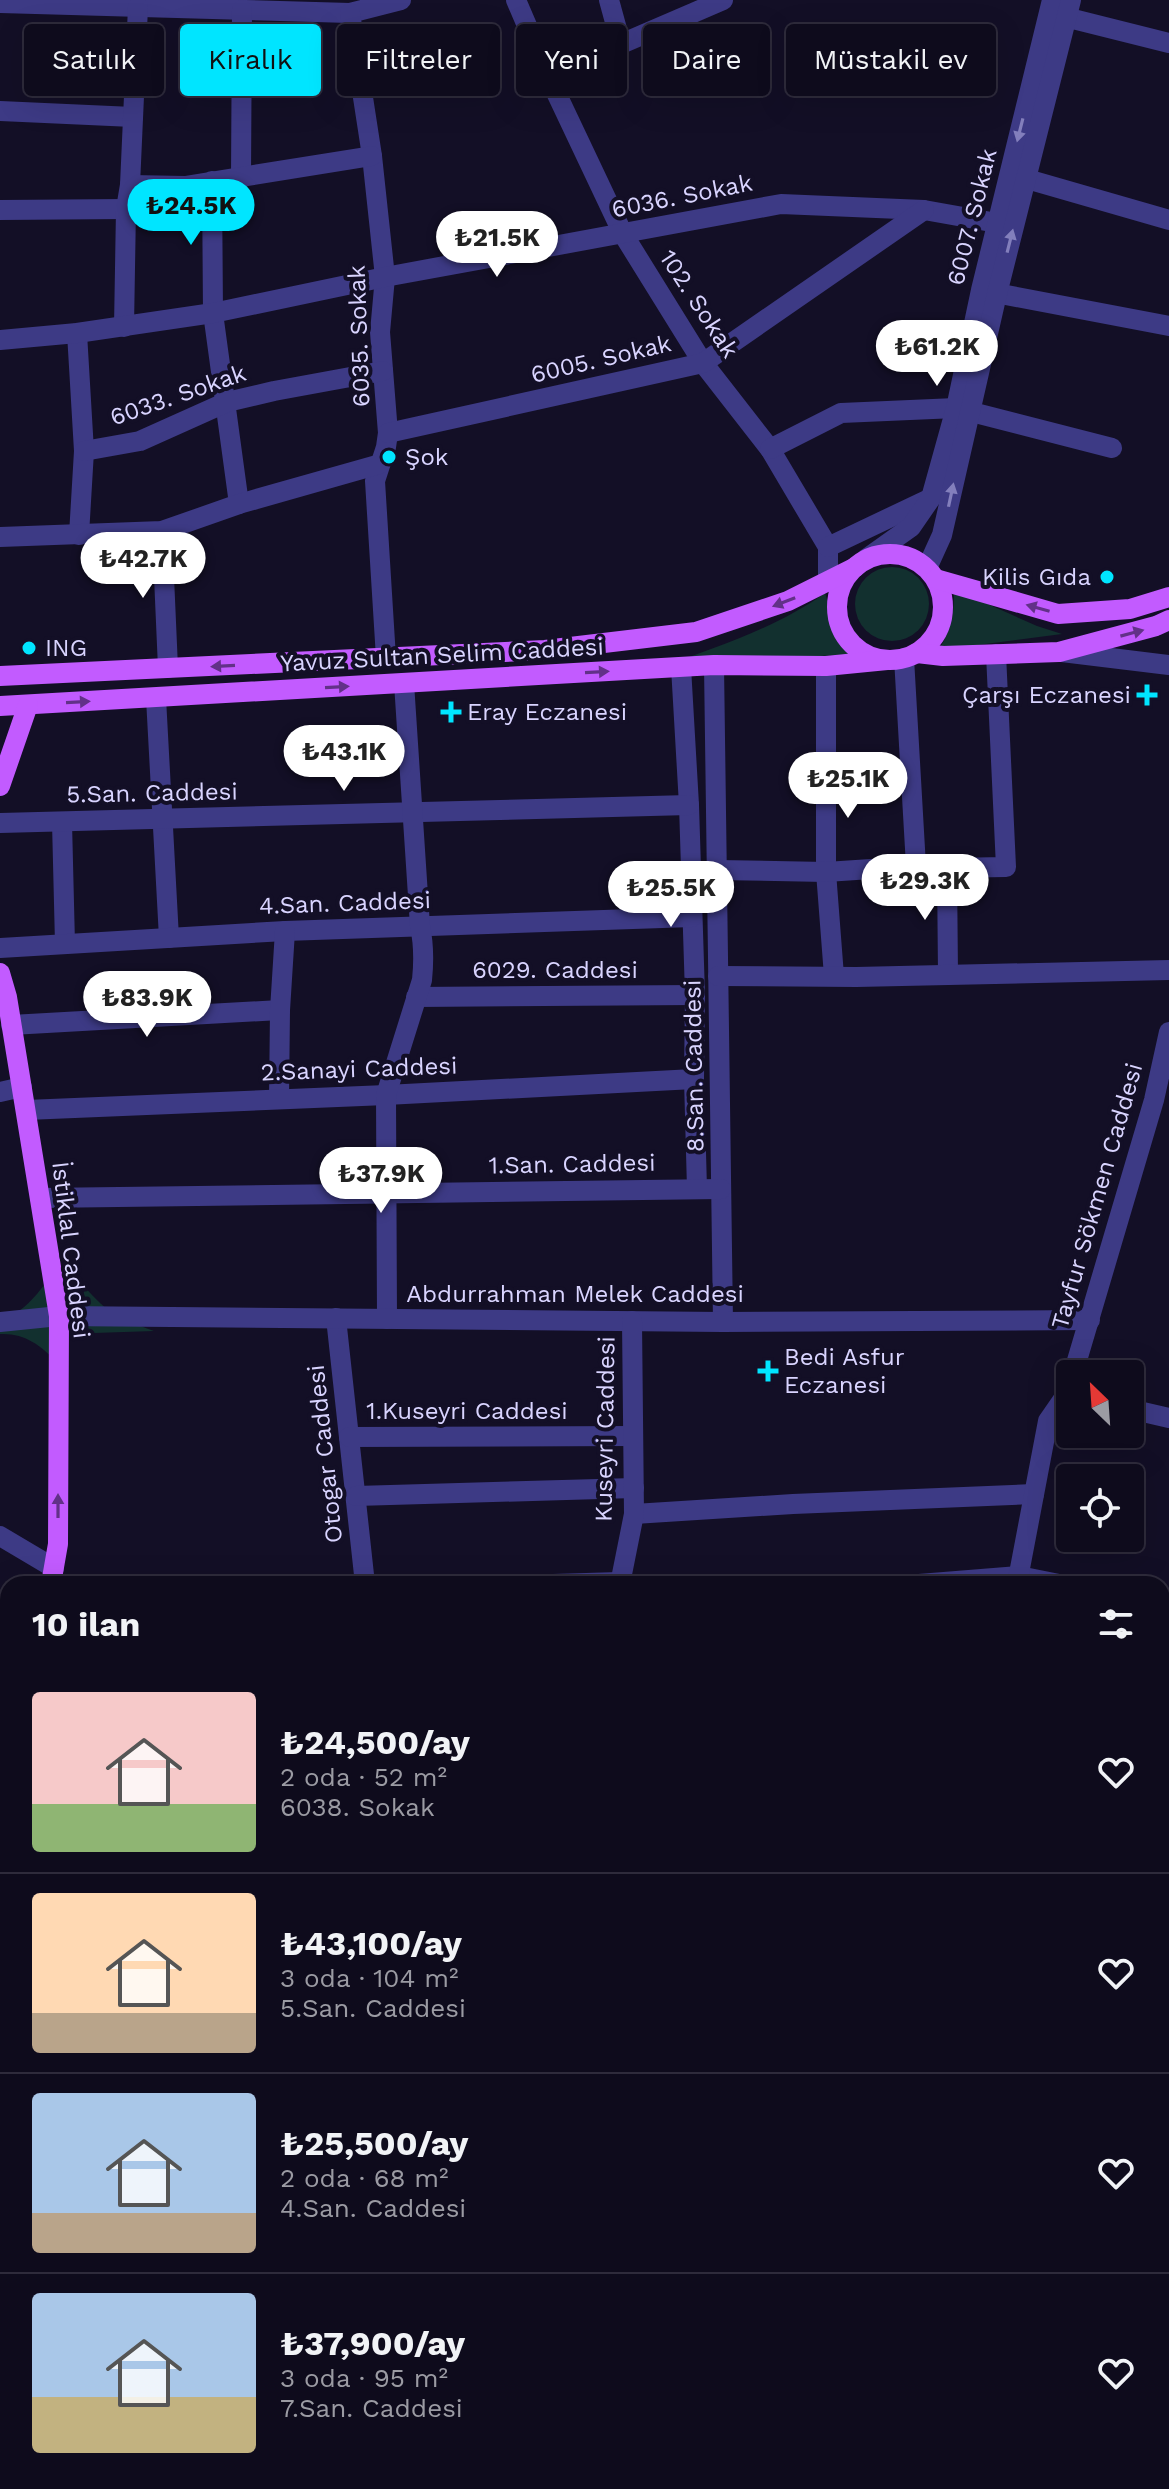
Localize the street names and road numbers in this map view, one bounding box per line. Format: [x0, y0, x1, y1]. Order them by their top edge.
street label: 6007. Sokak [941, 145, 1003, 288]
street label: 6036. Sokak [609, 169, 755, 223]
street label: 102. Sokak [654, 245, 744, 364]
street label: 6035. Sokak [343, 264, 375, 407]
street label: 6005. Sokak [528, 329, 674, 389]
street label: 6033. Sokak [106, 359, 250, 431]
street label: Yavuz Sultan Selim Caddesi [280, 633, 604, 677]
street label: 5.San. Caddesi [66, 778, 238, 808]
street label: 4.San. Caddesi [259, 886, 431, 920]
street label: 6029. Caddesi [472, 956, 638, 984]
street label: 8.San. Caddesi [678, 980, 710, 1152]
street label: 2.Sanayi Caddesi [260, 1052, 458, 1086]
street label: Tayfur Sökmen Caddesi [1046, 1060, 1148, 1332]
street label: 1.San. Caddesi [488, 1149, 656, 1179]
street label: İstiklal Caddesi [46, 1160, 96, 1340]
street label: Abdurrahman Melek Caddesi [406, 1280, 744, 1308]
street label: Kuseyri Caddesi [589, 1336, 621, 1522]
street label: Otogar Caddesi [302, 1363, 348, 1545]
street label: 1.Kuseyri Caddesi [366, 1397, 568, 1425]

